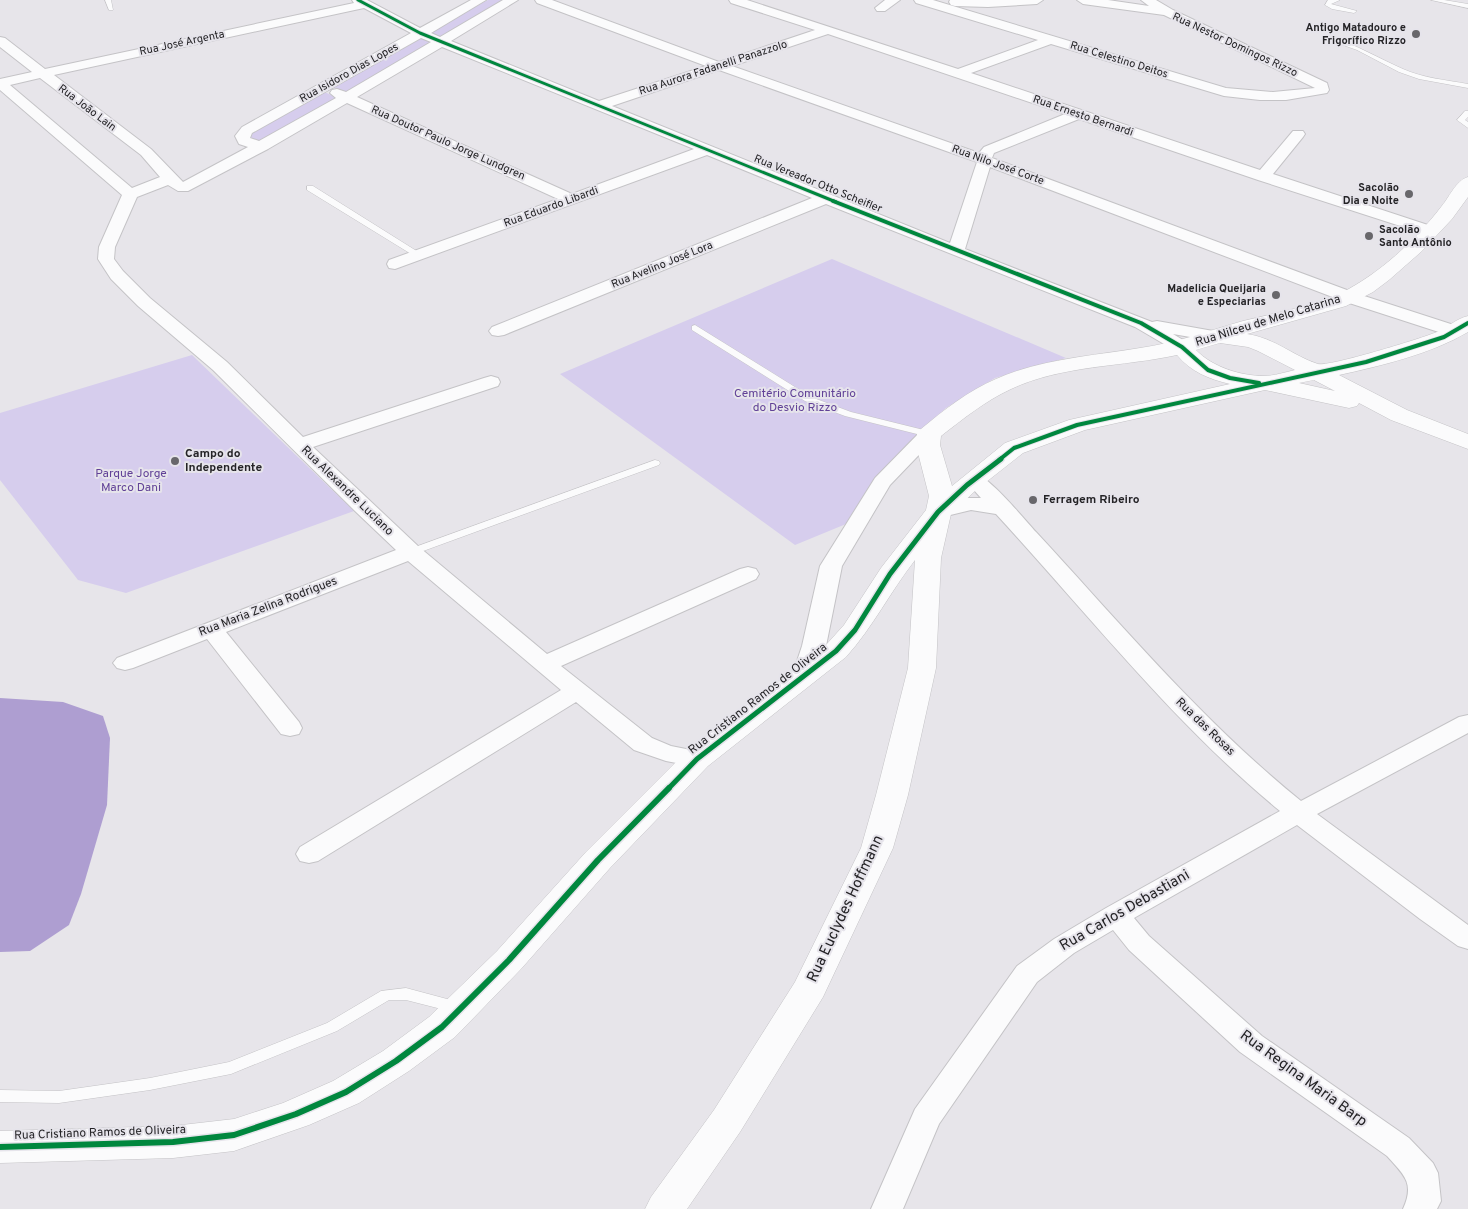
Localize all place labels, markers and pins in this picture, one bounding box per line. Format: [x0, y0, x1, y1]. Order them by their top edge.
place label: Antigo Matadouro e Frigorífico Rizzo [1305, 21, 1406, 48]
marker: Antigo Matadouro e Frigorífico Rizzo [1410, 28, 1422, 40]
place label: Sacolão Dia e Noite [1343, 181, 1399, 208]
marker: Sacolão Dia e Noite [1403, 188, 1415, 200]
place label: Sacolão Santo Antônio [1379, 223, 1452, 250]
marker: Sacolão Santo Antônio [1363, 230, 1375, 242]
place label: Madelicia Queijaria e Especiarias [1167, 282, 1266, 309]
marker: Madelicia Queijaria e Especiarias [1270, 289, 1282, 301]
place label: Campo do Independente [185, 446, 262, 476]
marker: Campo do Independente [169, 455, 181, 467]
place label: Ferragem Ribeiro [1043, 492, 1140, 508]
marker: Ferragem Ribeiro [1027, 494, 1039, 506]

